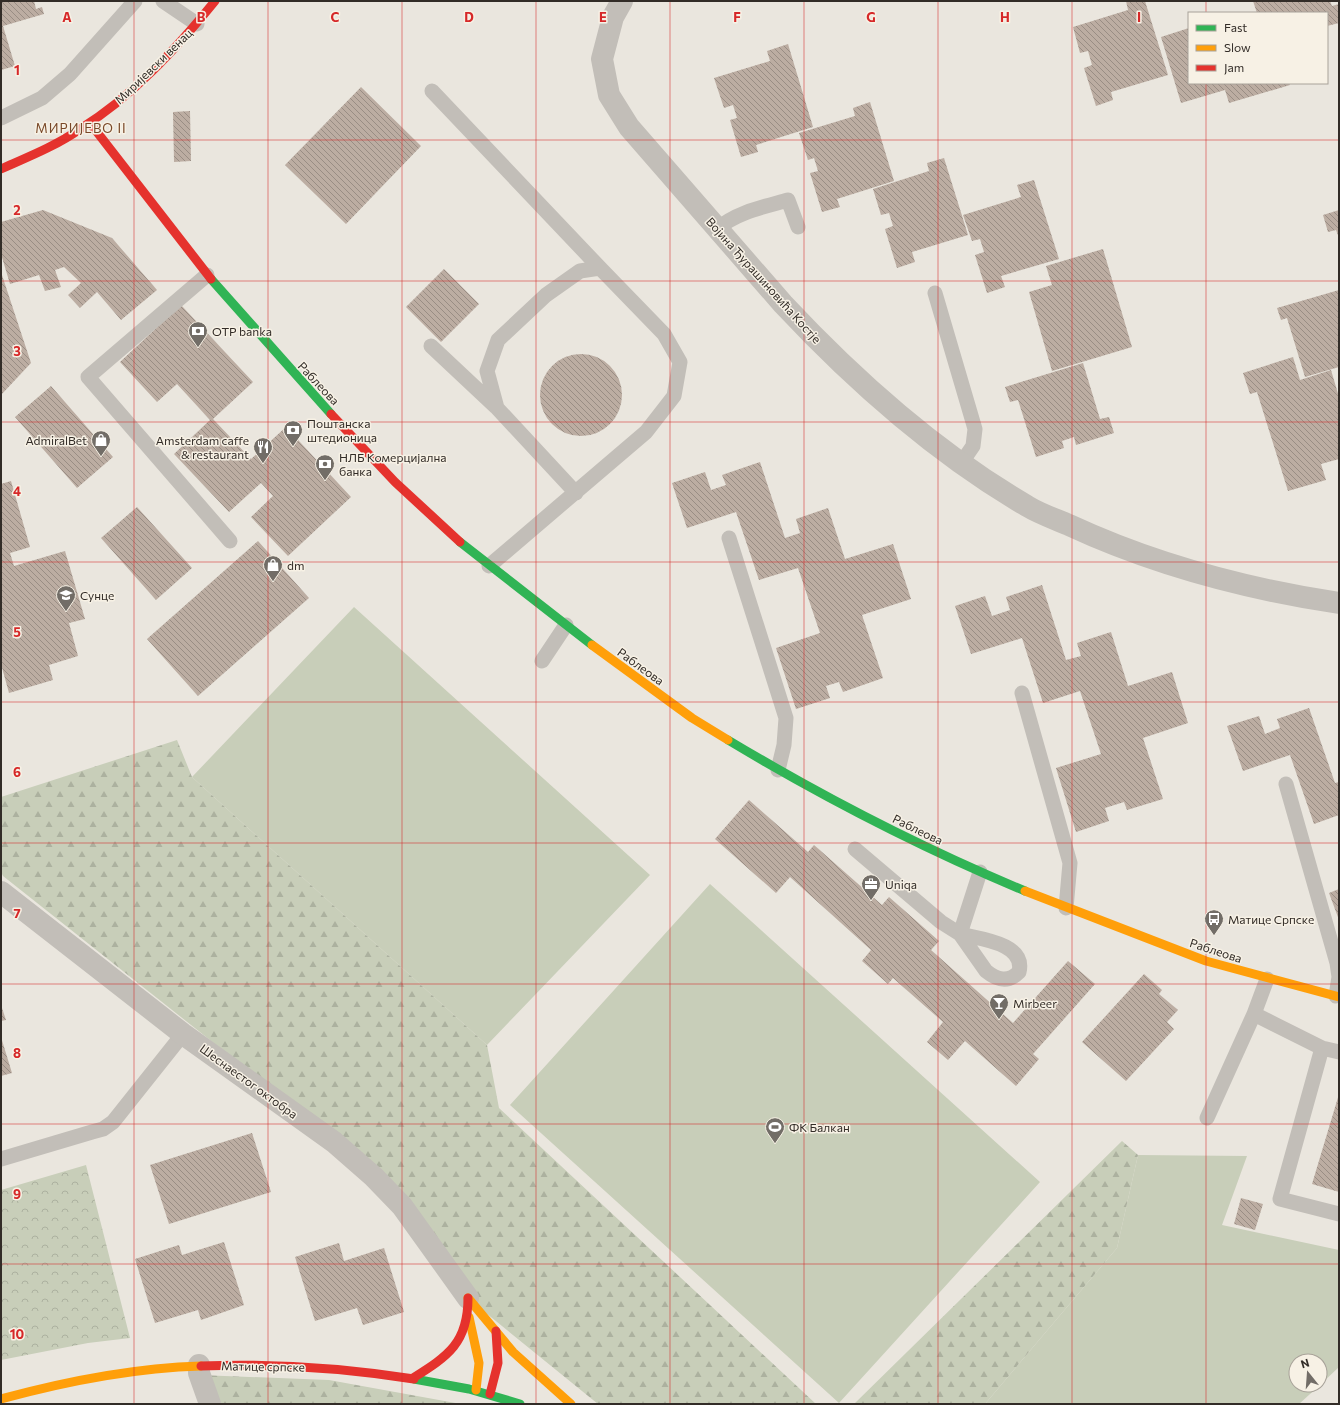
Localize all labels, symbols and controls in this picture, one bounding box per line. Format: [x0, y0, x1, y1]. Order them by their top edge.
text: A [62, 9, 72, 25]
text: B [197, 9, 206, 25]
text: C [331, 9, 340, 25]
text: D [464, 9, 474, 25]
text: E [599, 9, 607, 25]
text: F [733, 9, 741, 25]
text: G [866, 9, 876, 25]
text: H [1000, 9, 1010, 25]
text: I [1137, 9, 1141, 25]
legend [1188, 12, 1328, 84]
text: Fast [1224, 20, 1247, 34]
street label: Миријевски венац [111, 25, 195, 107]
text: Slow [1224, 40, 1251, 54]
text: Jam [1224, 60, 1244, 75]
text: 1 [14, 62, 20, 78]
district label: МИРИЈЕВО II [35, 120, 127, 136]
text: 2 [13, 202, 21, 218]
street label: Војина Ђурашиновића Костје [704, 214, 824, 346]
bank icon: OTP banka [187, 320, 209, 348]
place label: OTP banka [212, 324, 272, 338]
text: 3 [13, 343, 21, 359]
street label: Раблеова [295, 358, 343, 408]
place label: Поштанска штедионица [307, 416, 377, 444]
bank icon: Поштанска штедионица [282, 419, 304, 447]
shop icon: AdmiralBet [90, 429, 112, 457]
place label: AdmiralBet [26, 433, 87, 447]
place label: Amsterdam caffe & restaurant [156, 433, 249, 461]
restaurant icon: Amsterdam caffe & restaurant [252, 436, 274, 464]
place label: НЛБ Комерцијална банка [339, 450, 447, 478]
bank icon: НЛБ Комерцијална банка [314, 453, 336, 481]
text: 4 [13, 483, 21, 499]
shop icon: dm [262, 554, 284, 582]
place label: dm [287, 558, 304, 572]
school or university icon: Сунце [55, 584, 77, 612]
place label: Сунце [80, 588, 114, 602]
text: 5 [13, 624, 21, 640]
street label: Раблеова [615, 644, 667, 688]
text: 6 [13, 764, 21, 780]
street label: Раблеова [891, 811, 945, 847]
office icon: Uniqa [860, 873, 882, 901]
place label: Uniqa [885, 877, 917, 891]
text: 7 [13, 905, 21, 921]
bus stop icon: Матице Српске [1203, 908, 1225, 936]
place label: Матице Српске [1228, 912, 1314, 926]
street label: Раблеова [1188, 935, 1244, 965]
bar icon: Mirbeer [988, 992, 1010, 1020]
place label: Mirbeer [1013, 996, 1057, 1010]
street label: Шеснаестог октобра [197, 1041, 301, 1121]
text: 8 [13, 1045, 21, 1061]
sports icon: ФК Балкан [764, 1116, 786, 1144]
place label: ФК Балкан [789, 1120, 850, 1134]
text: 9 [13, 1186, 21, 1202]
text: 10 [10, 1326, 25, 1342]
north arrow [1288, 1353, 1328, 1393]
text: N [1299, 1356, 1311, 1370]
street label: Матице српске [221, 1358, 305, 1374]

